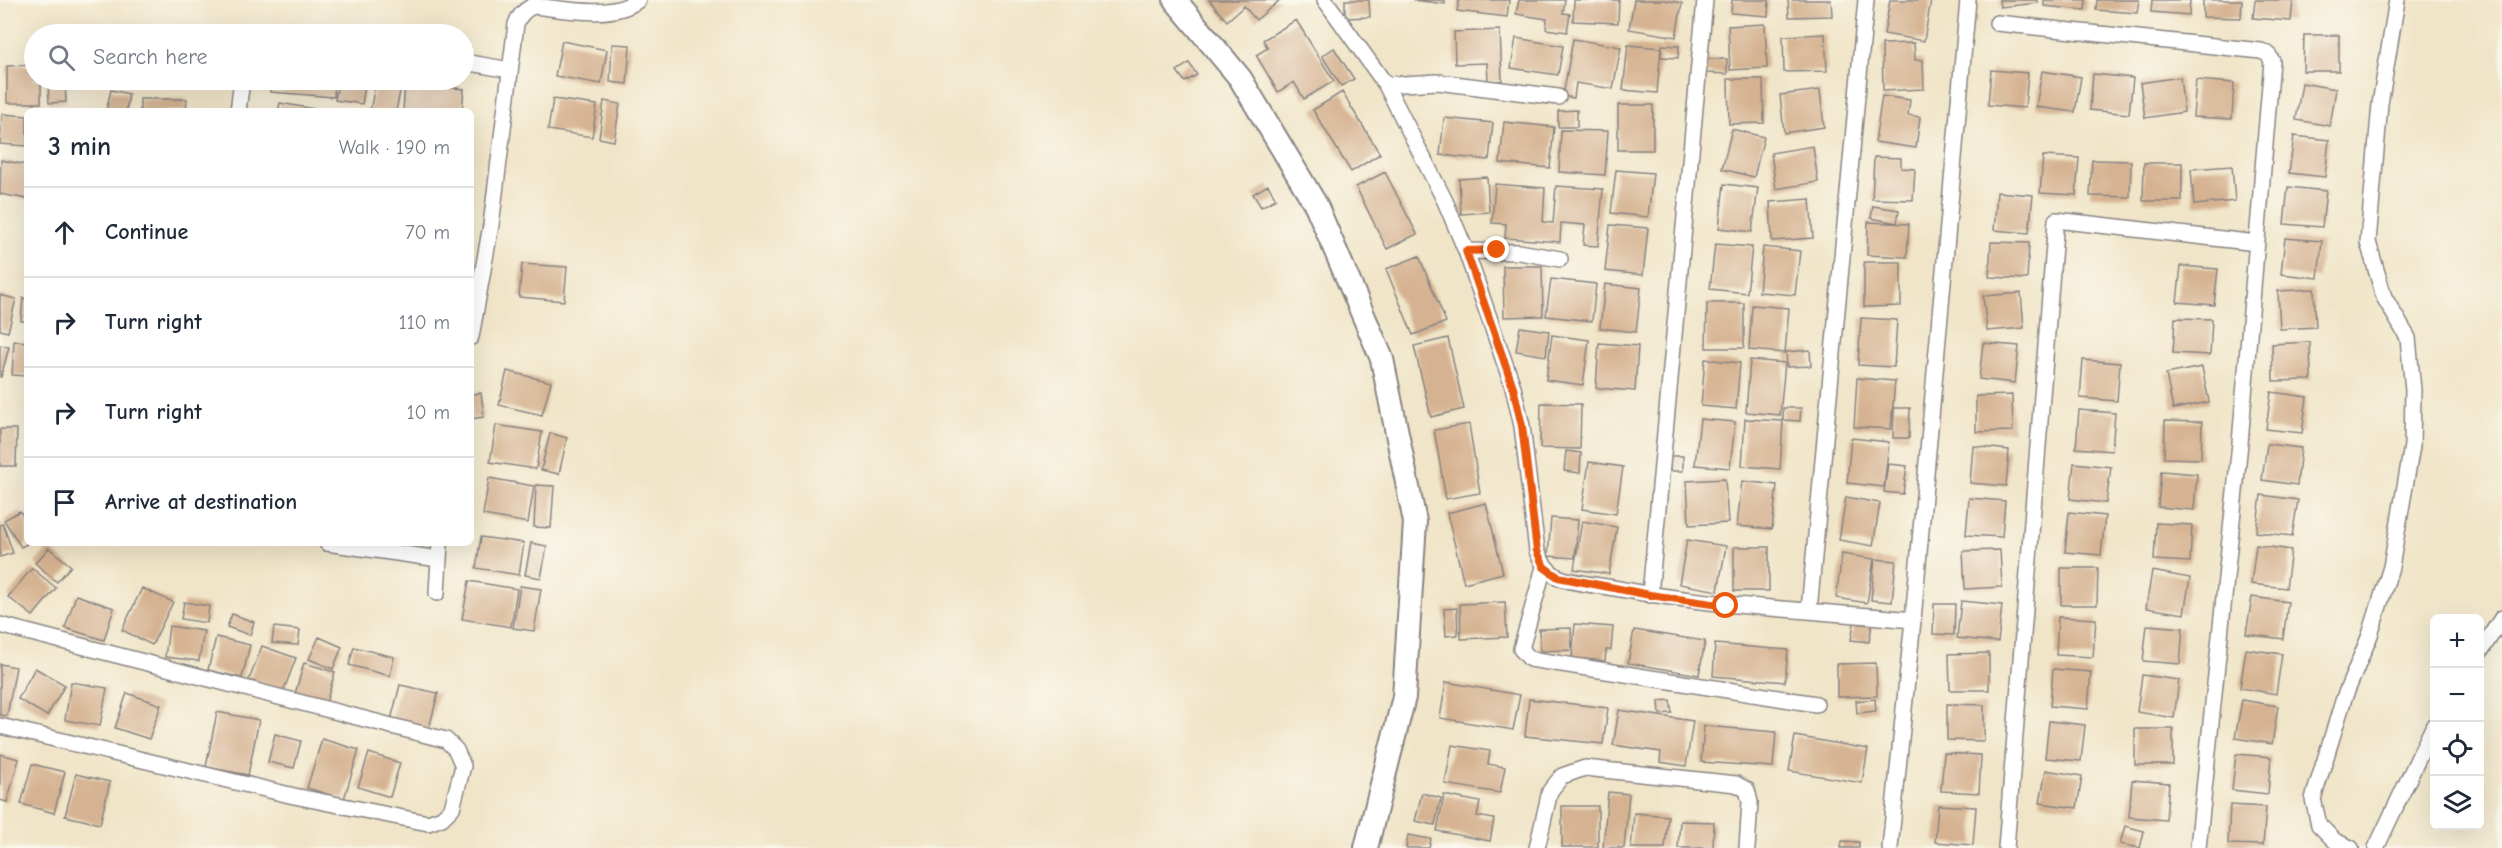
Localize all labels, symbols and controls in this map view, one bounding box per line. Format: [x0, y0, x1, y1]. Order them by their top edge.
search box [24, 24, 474, 90]
icon: search [45, 41, 78, 74]
text: Search here [93, 44, 208, 70]
text: 3 min [48, 132, 111, 162]
text: Walk · 190 m [339, 136, 450, 159]
icon: ahead [48, 216, 81, 249]
text: Continue [105, 219, 188, 245]
text: 70 m [405, 221, 450, 244]
route end [1483, 236, 1509, 262]
icon: right [48, 306, 81, 339]
text: Turn right [105, 309, 202, 335]
text: 110 m [399, 311, 450, 334]
icon: right [48, 396, 81, 429]
text: Turn right [105, 399, 202, 425]
text: 10 m [407, 401, 450, 424]
icon: arrive [48, 486, 81, 519]
text: Arrive at destination [105, 489, 297, 515]
route start [1712, 592, 1738, 618]
map controls [2430, 614, 2484, 830]
button: + [2430, 614, 2484, 668]
button: − [2430, 668, 2484, 722]
button: locate [2430, 722, 2484, 776]
button: layers [2430, 776, 2484, 830]

